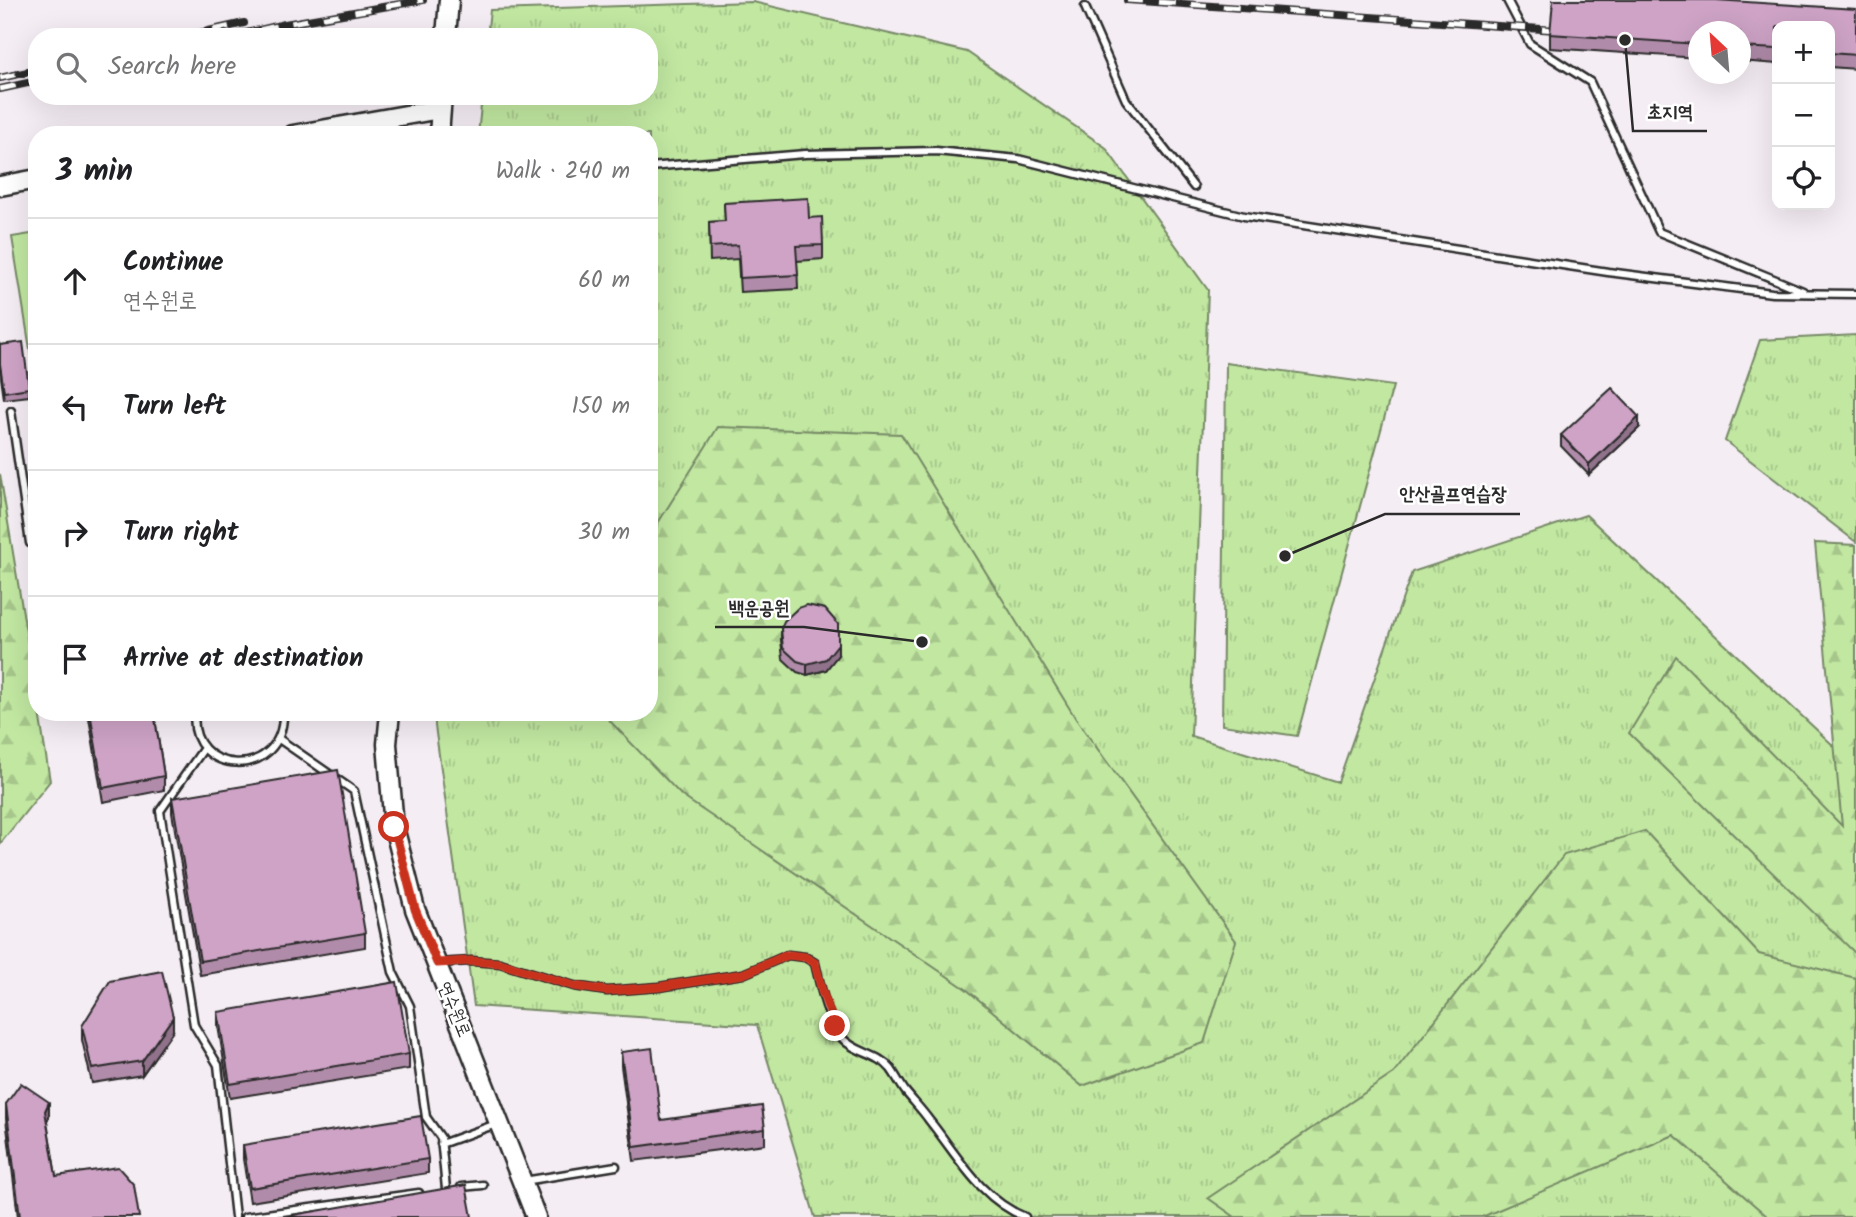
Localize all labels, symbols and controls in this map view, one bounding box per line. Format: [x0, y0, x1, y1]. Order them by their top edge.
north arrow [1688, 21, 1751, 84]
map controls [1772, 21, 1835, 210]
button: + [1772, 21, 1835, 84]
search box [28, 28, 658, 105]
text: Search here [108, 46, 236, 88]
icon: search [52, 48, 90, 86]
button: − [1772, 84, 1835, 147]
callout: 초지역 [1633, 91, 1707, 131]
text: 초지역 [1647, 98, 1693, 128]
button: locate [1772, 147, 1835, 210]
text: 3 min [56, 148, 133, 196]
text: Walk · 240 m [496, 154, 630, 190]
text: Continue [123, 242, 224, 284]
icon: ahead [56, 262, 94, 300]
text: 60 m [578, 263, 630, 299]
text: 연수원로 [123, 284, 197, 320]
text: Turn left [123, 386, 226, 428]
icon: left [56, 388, 94, 426]
text: 150 m [571, 389, 630, 425]
callout: 안산골프연습장 [1385, 474, 1520, 514]
text: 안산골프연습장 [1399, 480, 1507, 510]
text: Turn right [123, 512, 239, 554]
icon: right [56, 514, 94, 552]
text: 30 m [578, 515, 630, 551]
callout: 백운공원 [715, 587, 804, 627]
text: 백운공원 [728, 594, 790, 624]
text: Arrive at destination [123, 638, 363, 680]
icon: arrive [56, 640, 94, 678]
route start [378, 811, 409, 842]
street label: 연수원로 [429, 977, 478, 1042]
route end [819, 1010, 850, 1041]

